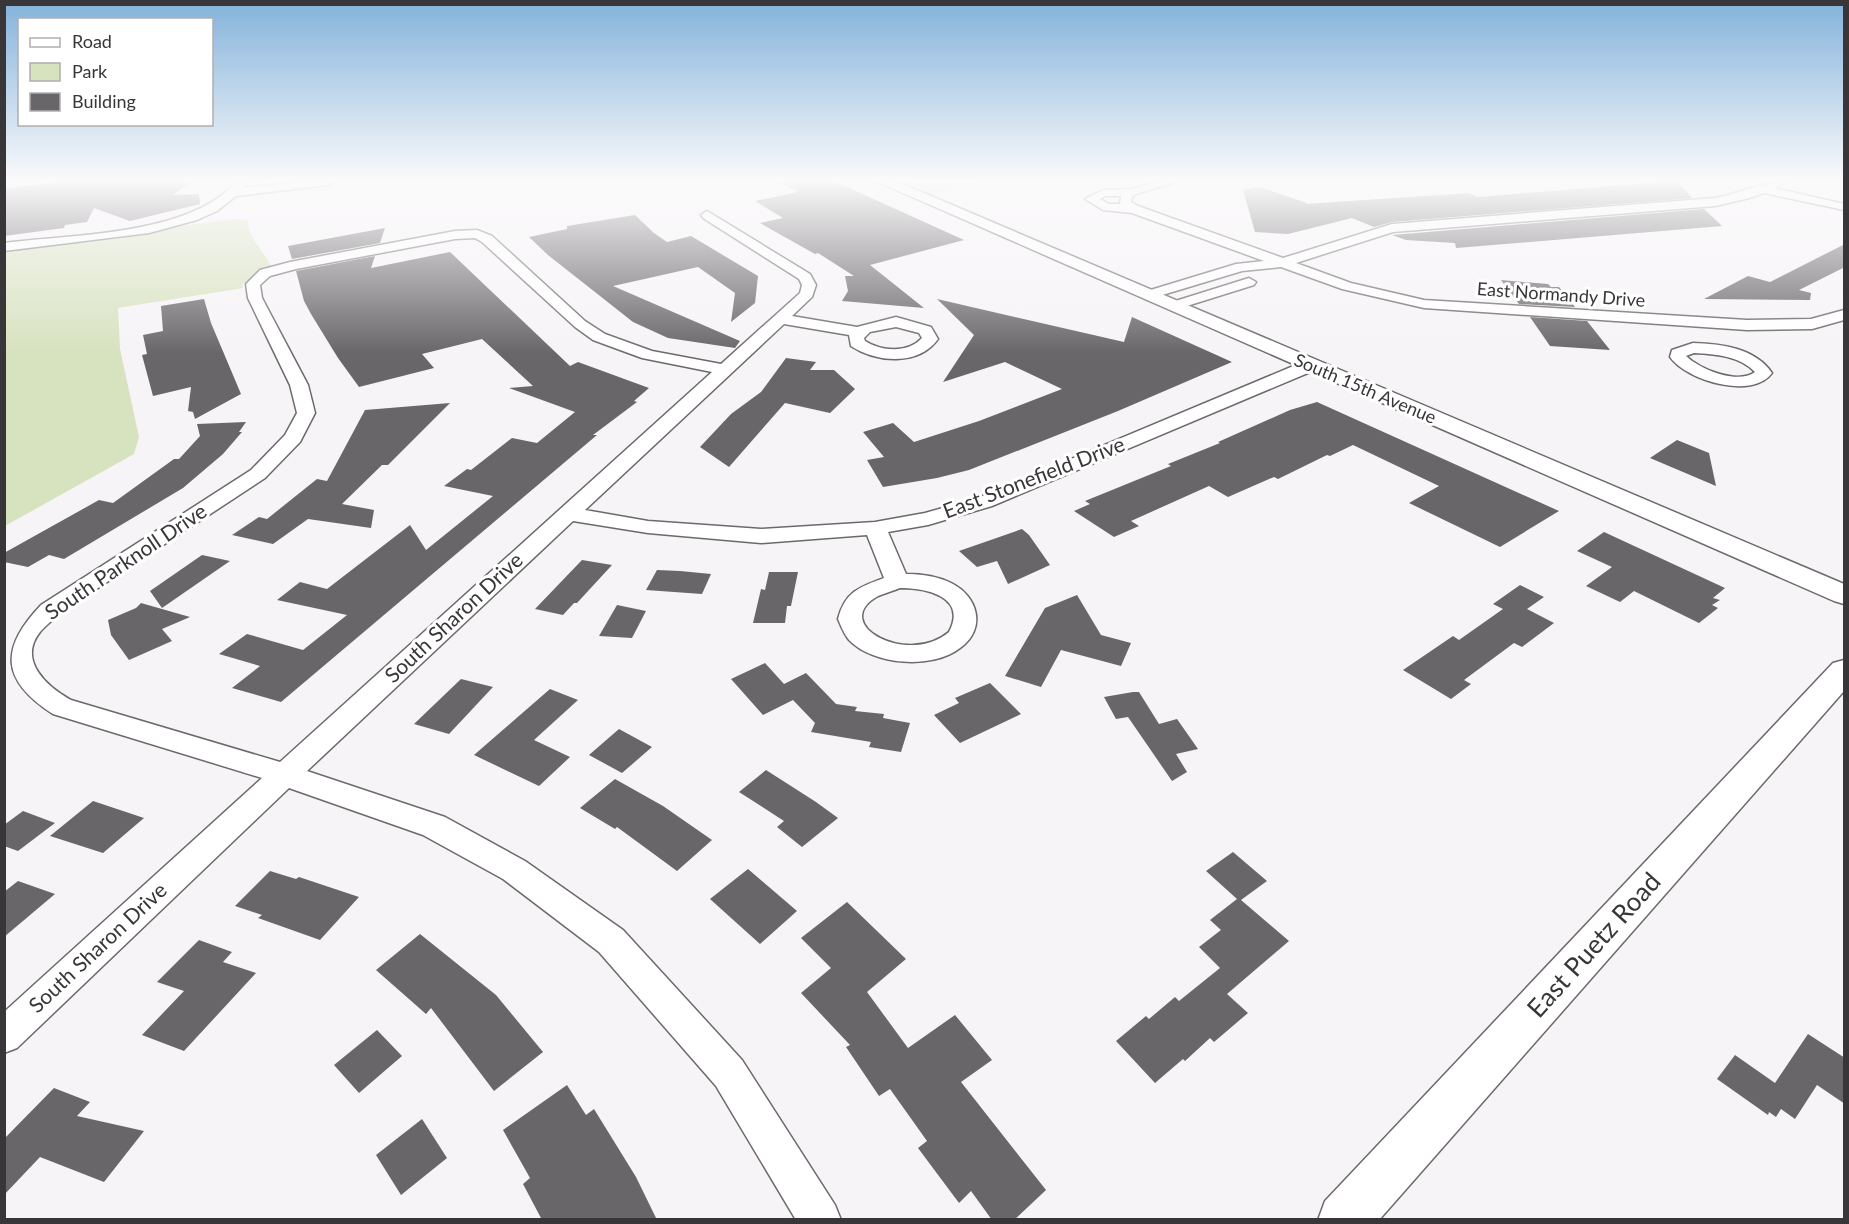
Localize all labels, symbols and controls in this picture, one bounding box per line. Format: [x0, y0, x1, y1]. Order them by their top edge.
legend [18, 18, 213, 126]
text: Road [72, 30, 112, 52]
text: Park [72, 60, 108, 82]
text: Building [72, 90, 136, 112]
street label: East Normandy Drive [1476, 277, 1646, 311]
street label: South 15th Avenue [1291, 348, 1440, 428]
street label: East Stonefield Drive [939, 430, 1128, 523]
street label: South Parknoll Drive [40, 497, 211, 624]
street label: South Sharon Drive [379, 547, 527, 687]
street label: East Puetz Road [1520, 865, 1667, 1023]
street label: South Sharon Drive [23, 877, 171, 1017]

